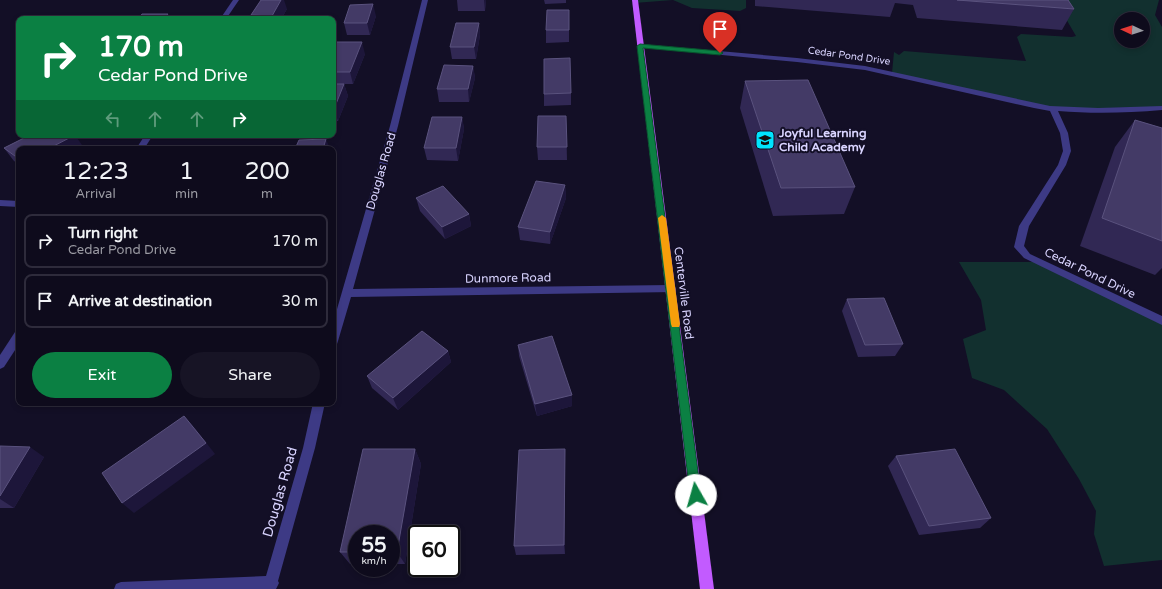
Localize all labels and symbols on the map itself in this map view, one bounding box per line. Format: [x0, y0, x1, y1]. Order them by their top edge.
pin [703, 12, 737, 53]
north arrow [1114, 12, 1150, 48]
street label: Cedar Pond Drive [807, 44, 891, 68]
place label: Joyful Learning Child Academy [778, 126, 866, 155]
school or university icon: Joyful Learning Child Academy [754, 129, 776, 151]
street label: Douglas Road [363, 131, 399, 211]
street label: Cedar Pond Drive [1042, 245, 1138, 301]
street label: Centerville Road [671, 246, 697, 340]
street label: Dunmore Road [465, 270, 551, 286]
street label: Douglas Road [259, 445, 301, 539]
position arrow [675, 474, 717, 516]
speed limit sign: 60 [408, 525, 460, 577]

